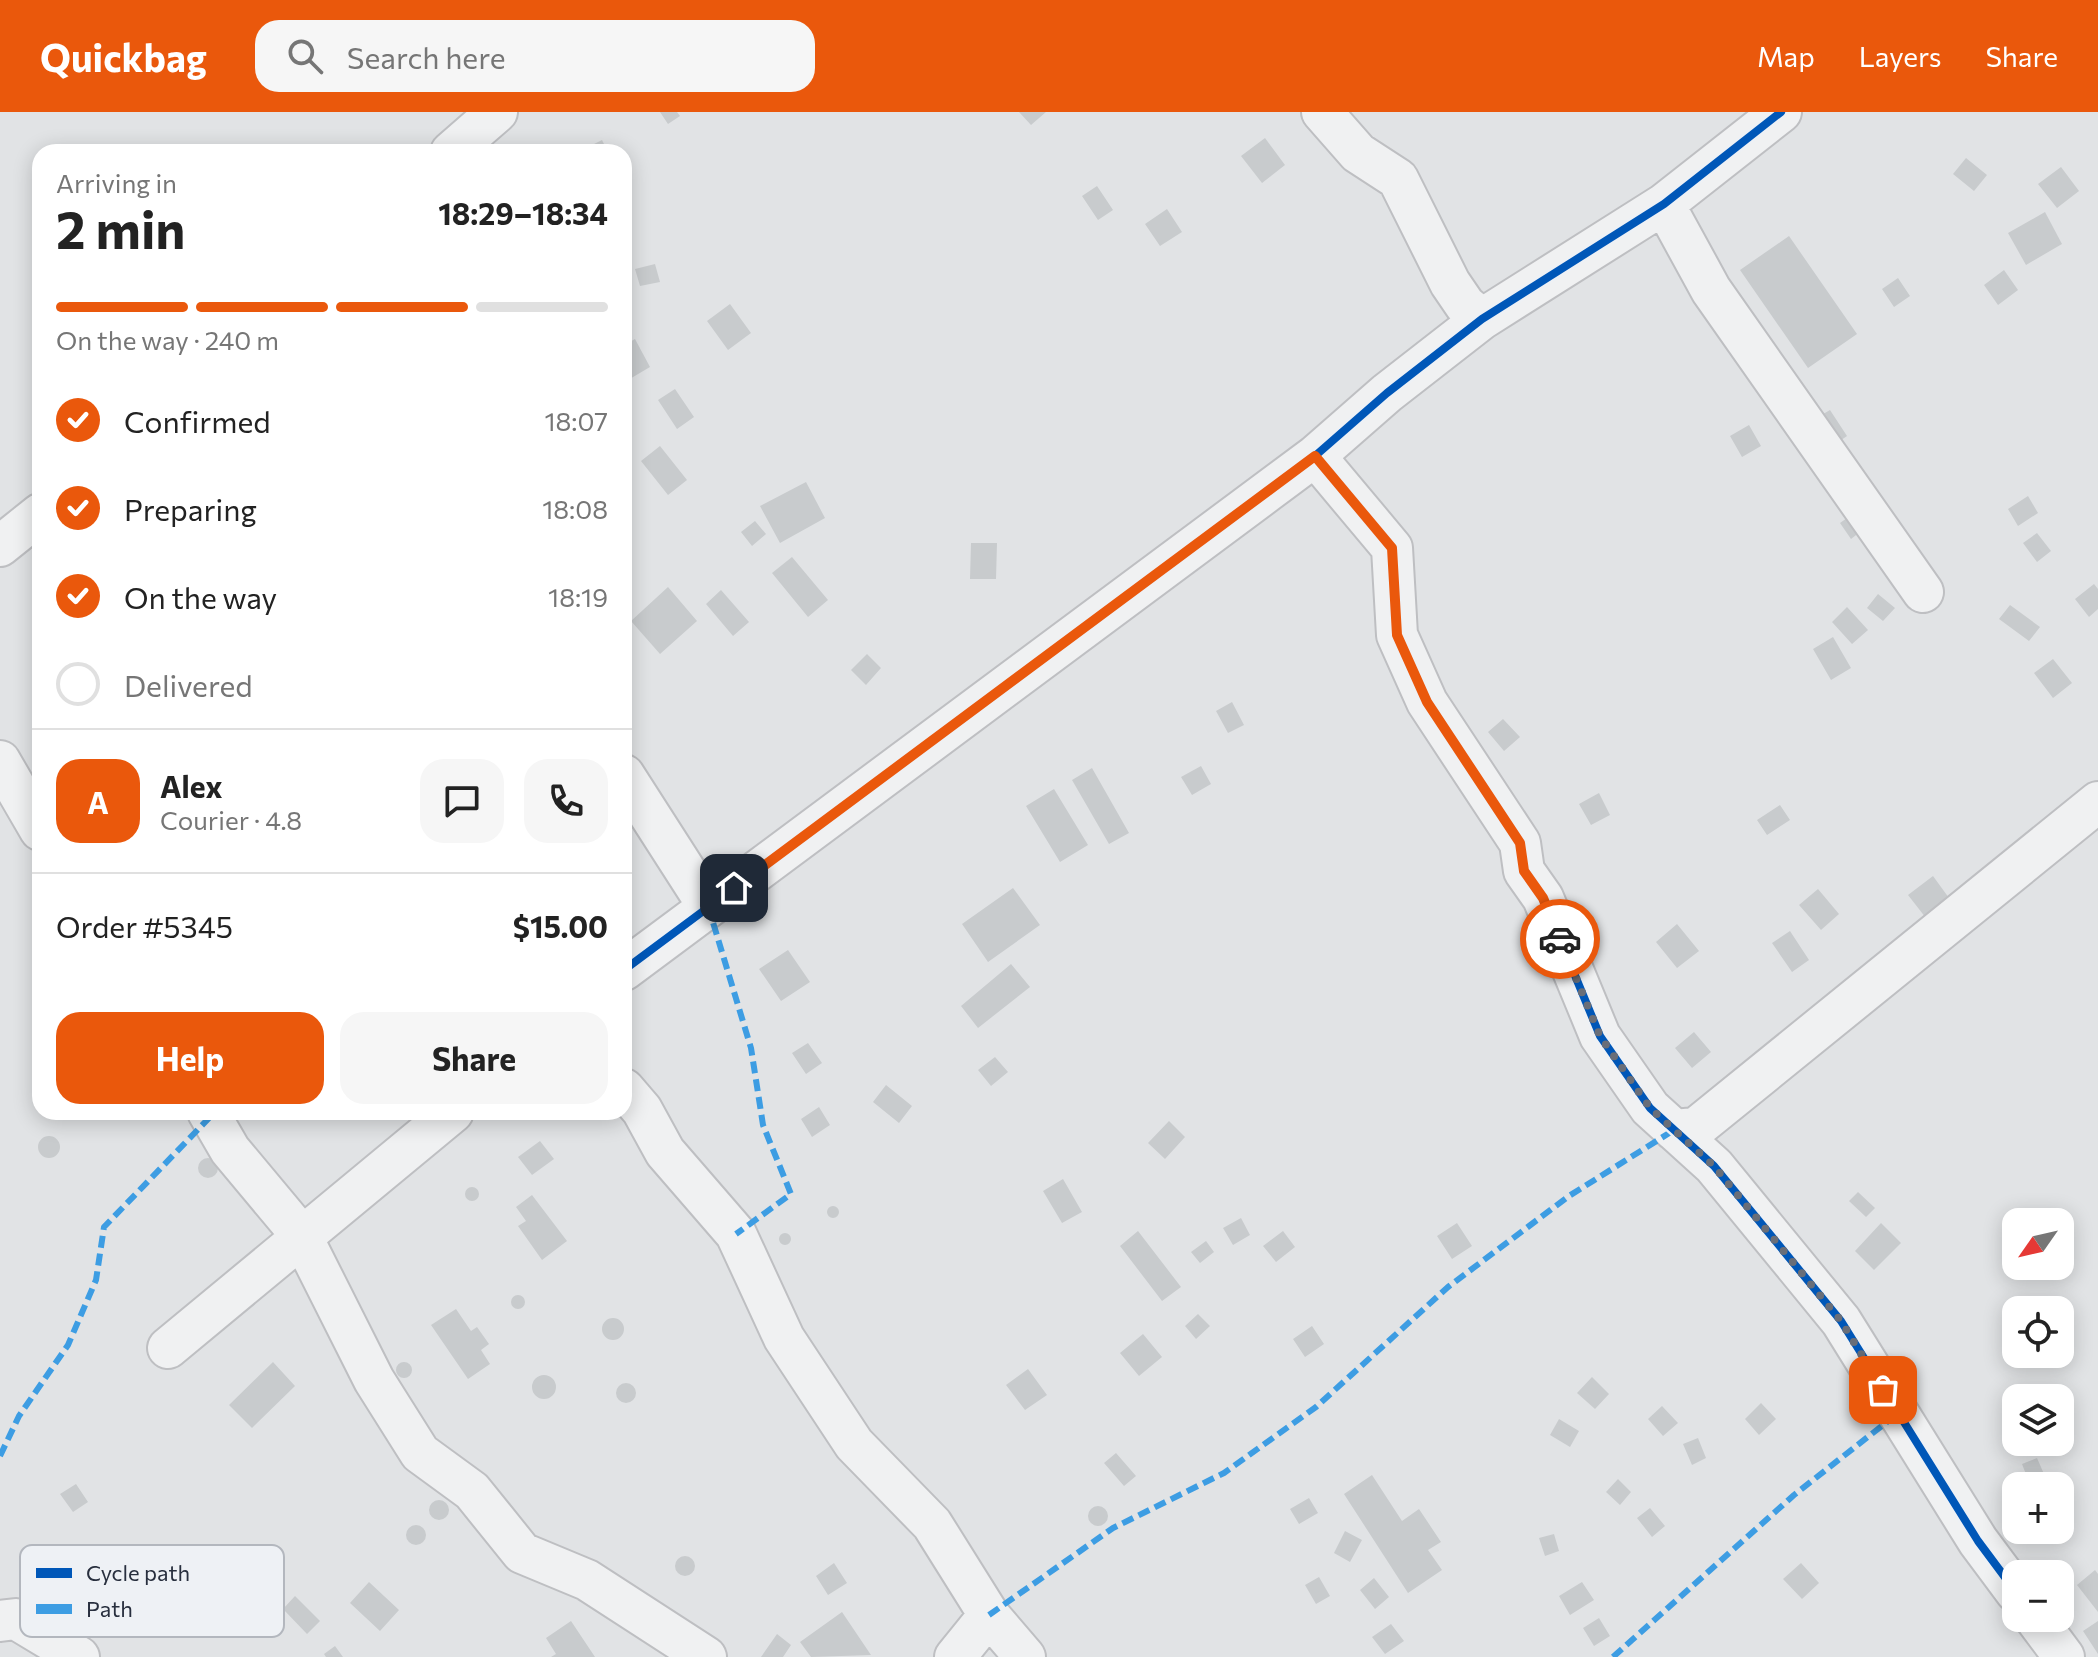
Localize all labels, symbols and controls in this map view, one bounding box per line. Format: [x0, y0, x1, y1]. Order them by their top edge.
search box [255, 20, 815, 92]
text: Quickbag [40, 33, 207, 80]
icon: search [283, 34, 327, 78]
text: Search here [347, 38, 505, 75]
text: Map [1757, 39, 1815, 73]
text: Layers [1859, 39, 1941, 73]
text: Share [1985, 39, 2058, 73]
text: Arriving in [56, 167, 177, 198]
text: 18:29–18:34 [438, 194, 608, 231]
text: 2 min [56, 196, 185, 260]
text: On the way · 240 m [56, 324, 279, 355]
icon: check [56, 398, 100, 442]
text: Confirmed [124, 402, 271, 439]
text: 18:07 [544, 405, 608, 436]
icon: check [56, 486, 100, 530]
text: Preparing [124, 490, 257, 527]
text: 18:08 [542, 493, 608, 524]
icon: check [56, 574, 100, 618]
text: On the way [124, 578, 277, 615]
text: 18:19 [548, 581, 608, 612]
text: Delivered [124, 666, 253, 703]
button: chat [420, 759, 504, 843]
button: phone [524, 759, 608, 843]
text: Alex [160, 767, 223, 804]
text: A [87, 783, 109, 820]
text: Courier · 4.8 [160, 804, 302, 835]
pin [700, 854, 768, 922]
icon: home [712, 866, 756, 910]
courier [1520, 899, 1600, 979]
text: Order #5345 [56, 907, 233, 944]
text: $15.00 [513, 907, 608, 944]
icon: car [1538, 917, 1582, 961]
button: Help [56, 1012, 324, 1104]
button: Share [340, 1012, 608, 1104]
north arrow [2002, 1208, 2074, 1280]
map controls [2002, 1208, 2074, 1632]
button: locate [2002, 1296, 2074, 1368]
pin [1849, 1356, 1917, 1424]
icon: bag [1861, 1368, 1905, 1412]
button: layers [2002, 1384, 2074, 1456]
button: + [2002, 1472, 2074, 1544]
legend [20, 1545, 284, 1637]
text: Cycle path [86, 1559, 190, 1586]
button: − [2002, 1560, 2074, 1632]
text: Path [86, 1595, 133, 1622]

